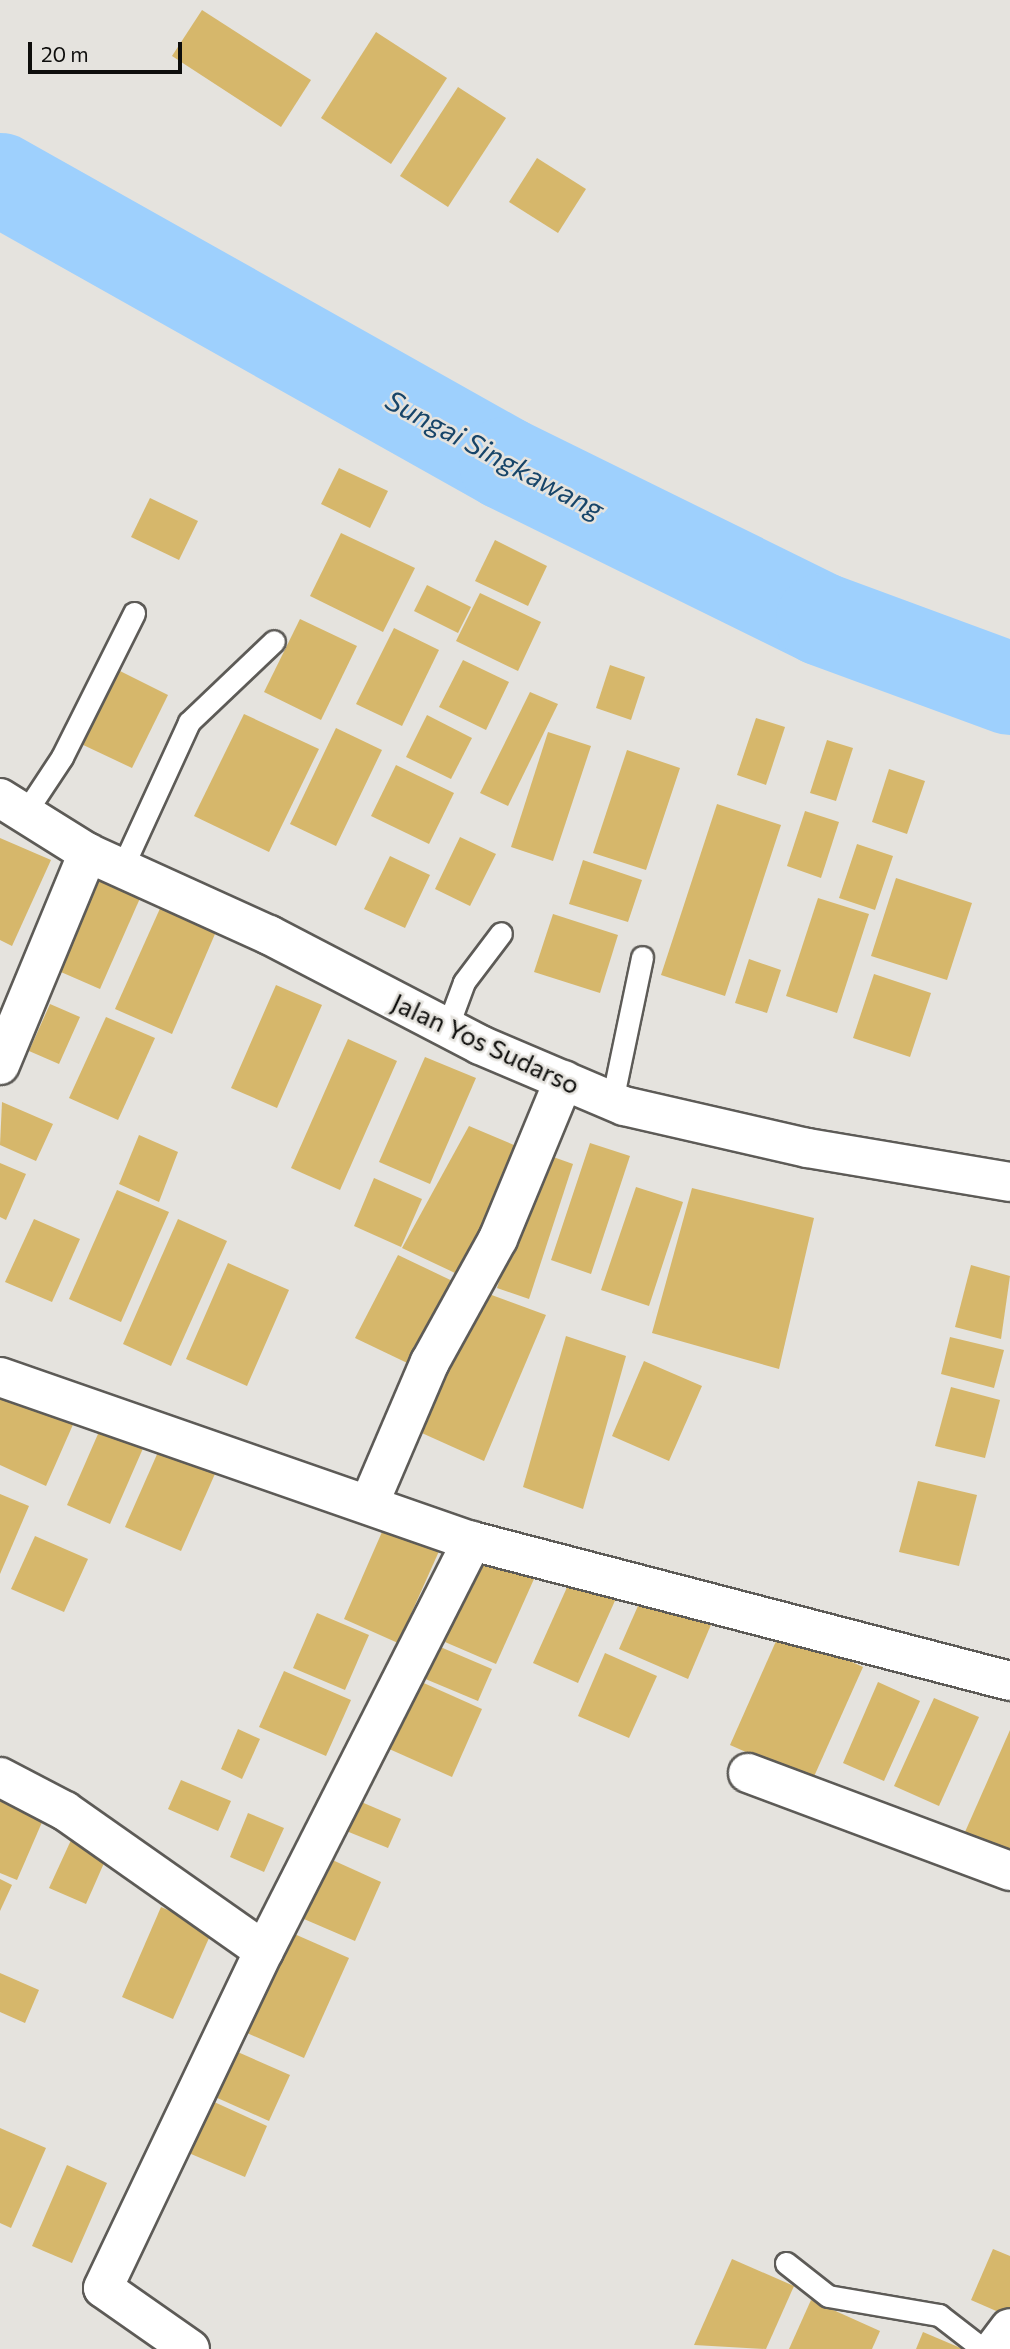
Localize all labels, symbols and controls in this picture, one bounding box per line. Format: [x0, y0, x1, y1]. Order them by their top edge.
scale bar [32, 28, 186, 72]
text: 20 m [41, 41, 89, 66]
water label: Sungai Singkawang [380, 382, 610, 526]
street label: Jalan Yos Sudarso [387, 986, 585, 1100]

